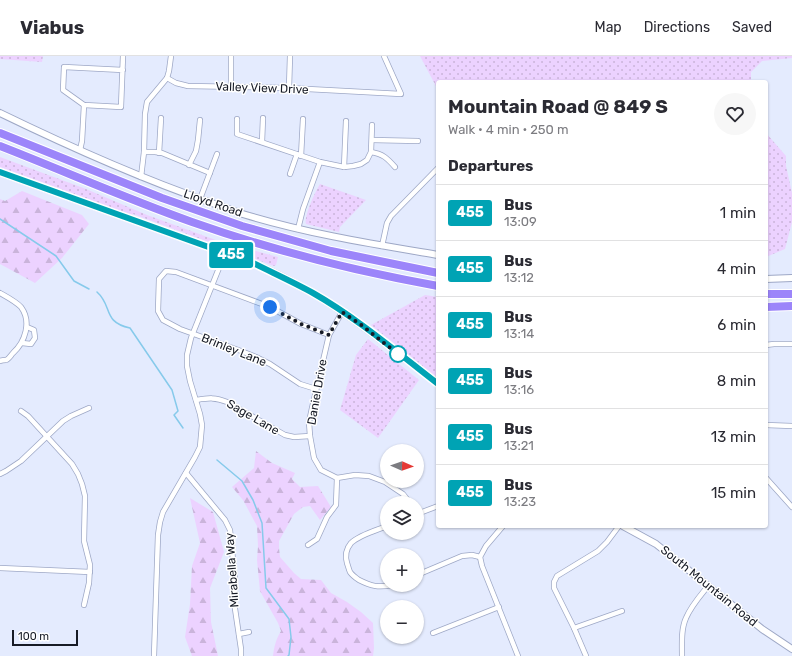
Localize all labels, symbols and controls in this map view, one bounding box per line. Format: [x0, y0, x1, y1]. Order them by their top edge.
text: Viabus [20, 16, 84, 39]
text: Map [595, 19, 622, 36]
text: Directions [644, 19, 710, 36]
text: Saved [732, 19, 772, 36]
street label: Valley View Drive [215, 79, 309, 97]
button: heart [714, 93, 756, 135]
text: Mountain Road @ 849 S [448, 95, 668, 118]
text: Walk · 4 min · 250 m [448, 122, 569, 137]
text: Departures [448, 157, 533, 175]
street label: Lloyd Road [182, 186, 244, 220]
text: Bus [504, 196, 532, 214]
text: 455 [456, 204, 484, 221]
text: 1 min [720, 204, 756, 222]
text: 13:09 [504, 214, 537, 229]
line badge: 455 [208, 242, 254, 268]
text: 455 [217, 246, 245, 263]
text: Bus [504, 252, 532, 270]
text: 455 [456, 260, 484, 277]
text: 4 min [717, 260, 756, 278]
text: 13:12 [504, 270, 534, 285]
your location [260, 297, 280, 317]
text: Bus [504, 308, 532, 326]
text: 455 [456, 316, 484, 333]
text: 6 min [717, 316, 756, 334]
text: 13:14 [504, 326, 534, 341]
street label: Brinley Lane [199, 331, 269, 369]
unlabelled marker [389, 345, 407, 363]
street label: Daniel Drive [304, 358, 330, 426]
text: Bus [504, 364, 532, 382]
text: 455 [456, 372, 484, 389]
text: 8 min [717, 372, 756, 390]
text: 13:16 [504, 382, 534, 397]
street label: Sage Lane [224, 396, 282, 438]
text: Bus [504, 420, 532, 438]
text: 455 [456, 428, 484, 445]
text: 13 min [711, 428, 756, 446]
text: 13:21 [504, 438, 534, 453]
north arrow [380, 444, 424, 488]
map controls [380, 444, 424, 644]
text: Bus [504, 476, 532, 494]
text: 455 [456, 484, 484, 501]
text: 15 min [711, 484, 756, 502]
text: 13:23 [504, 494, 536, 509]
button: layers [380, 496, 424, 540]
street label: Mirabella Way [222, 532, 242, 608]
street label: South Mountain Road [658, 543, 760, 629]
button: + [380, 548, 424, 592]
button: − [380, 600, 424, 644]
scale bar [12, 628, 78, 647]
text: 100 m [18, 630, 49, 643]

